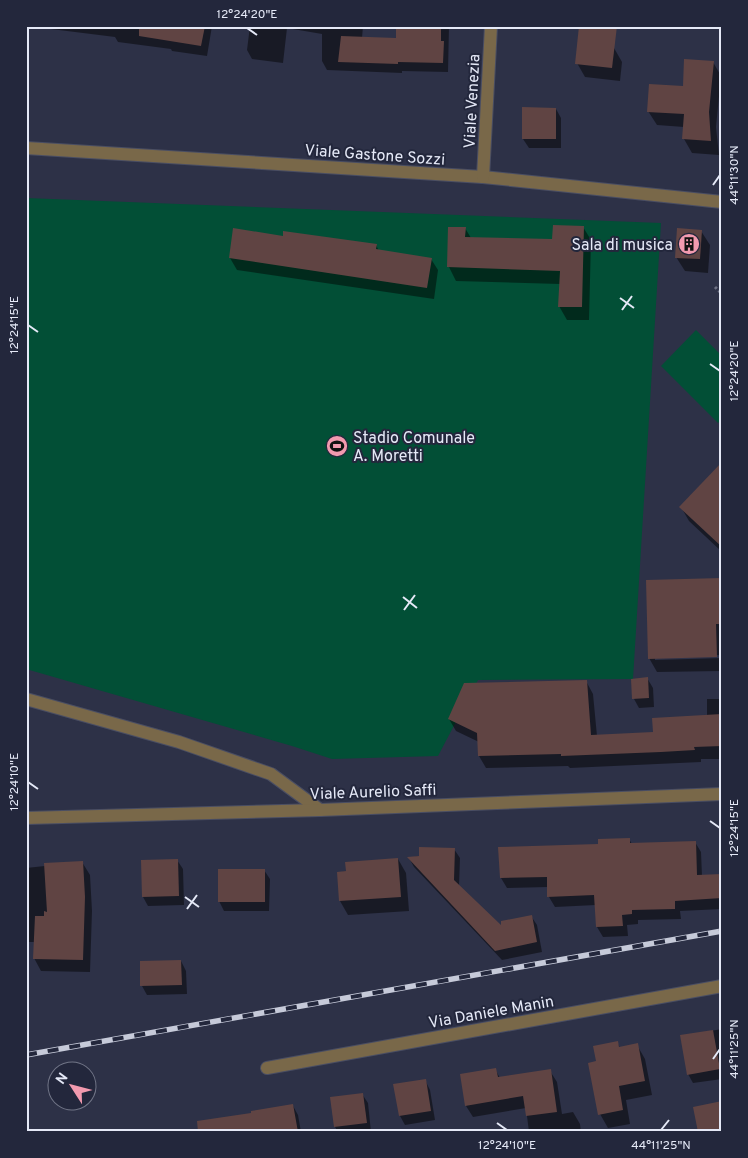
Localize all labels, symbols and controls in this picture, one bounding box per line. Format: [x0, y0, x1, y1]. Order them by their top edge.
text: 12°24'20"E [216, 7, 278, 23]
street label: Viale Venezia [461, 53, 485, 149]
street label: Viale Gastone Sozzi [304, 141, 446, 171]
text: 44°11'30"N [727, 145, 743, 205]
building icon: Sala di musica [677, 232, 701, 256]
place label: Sala di musica [571, 236, 673, 256]
text: 12°24'15"E [7, 296, 23, 354]
text: 12°24'20"E [727, 340, 743, 402]
place label: Stadio Comunale A. Moretti [353, 429, 475, 467]
sports icon: Stadio Comunale A. Moretti [325, 434, 349, 458]
text: 12°24'10"E [7, 753, 23, 811]
street label: Viale Aurelio Saffi [309, 781, 437, 805]
text: 12°24'15"E [727, 799, 743, 857]
street label: Via Daniele Manin [427, 992, 556, 1034]
text: 44°11'25"N [727, 1019, 743, 1079]
north arrow [48, 1060, 98, 1110]
text: N [53, 1070, 73, 1088]
text: 12°24'10"E [478, 1138, 536, 1154]
text: 44°11'25"N [631, 1138, 691, 1154]

